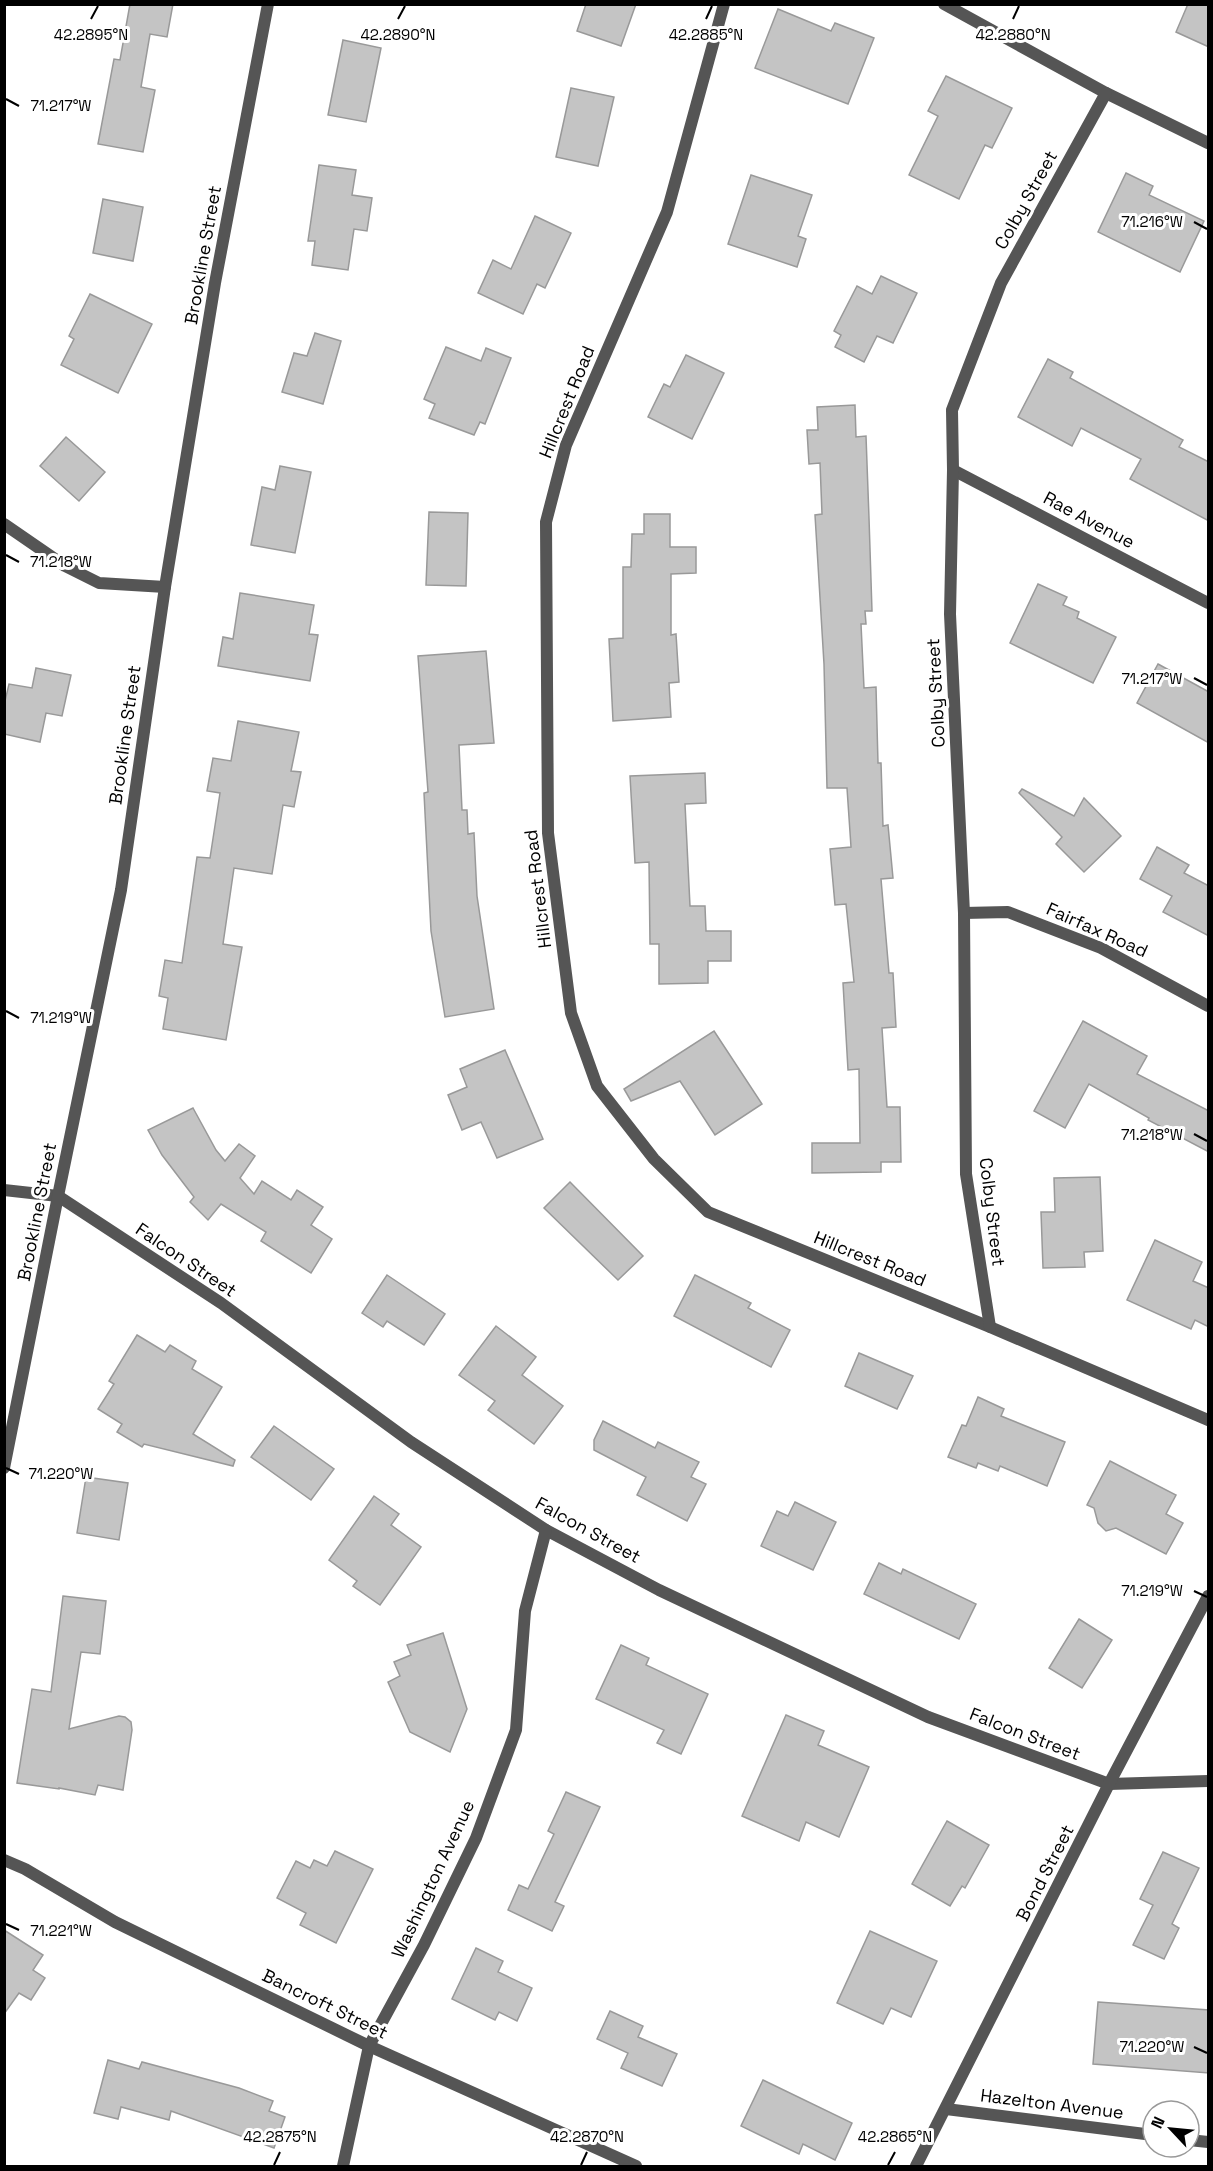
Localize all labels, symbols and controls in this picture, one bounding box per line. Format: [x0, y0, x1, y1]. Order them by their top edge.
text: 42.2895°N [54, 25, 128, 44]
text: 42.2890°N [360, 25, 436, 44]
text: 42.2885°N [669, 25, 743, 44]
text: 42.2880°N [975, 25, 1051, 44]
text: 71.217°W [31, 96, 92, 115]
street label: Colby Street [989, 146, 1062, 253]
street label: Brookline Street [179, 184, 226, 326]
text: 71.216°W [1121, 212, 1183, 231]
street label: Hillcrest Road [534, 342, 600, 461]
street label: Rae Avenue [1040, 486, 1139, 553]
text: 71.218°W [30, 552, 92, 571]
street label: Colby Street [921, 638, 950, 748]
street label: Brookline Street [103, 664, 146, 806]
text: 71.217°W [1122, 669, 1183, 688]
street label: Hillcrest Road [519, 828, 556, 950]
street label: Fairfax Road [1043, 897, 1152, 962]
text: 71.219°W [30, 1008, 92, 1027]
text: 71.218°W [1121, 1125, 1183, 1144]
street label: Brookline Street [12, 1141, 61, 1283]
street label: Colby Street [974, 1156, 1011, 1268]
street label: Falcon Street [131, 1217, 241, 1302]
street label: Hillcrest Road [811, 1226, 930, 1292]
text: 71.220°W [29, 1464, 93, 1483]
street label: Falcon Street [532, 1491, 645, 1568]
text: 71.219°W [1121, 1581, 1183, 1600]
street label: Falcon Street [966, 1702, 1084, 1765]
street label: Washington Avenue [386, 1796, 479, 1961]
street label: Bond Street [1010, 1821, 1079, 1925]
text: 71.221°W [30, 1921, 92, 1940]
street label: Bancroft Street [259, 1963, 392, 2044]
text: 71.220°W [1120, 2037, 1184, 2056]
street label: Hazelton Avenue [979, 2083, 1125, 2124]
north arrow [1141, 2099, 1201, 2159]
text: N [1146, 2113, 1170, 2132]
text: 42.2875°N [243, 2127, 317, 2146]
text: 42.2870°N [550, 2127, 624, 2146]
text: 42.2865°N [858, 2127, 932, 2146]

